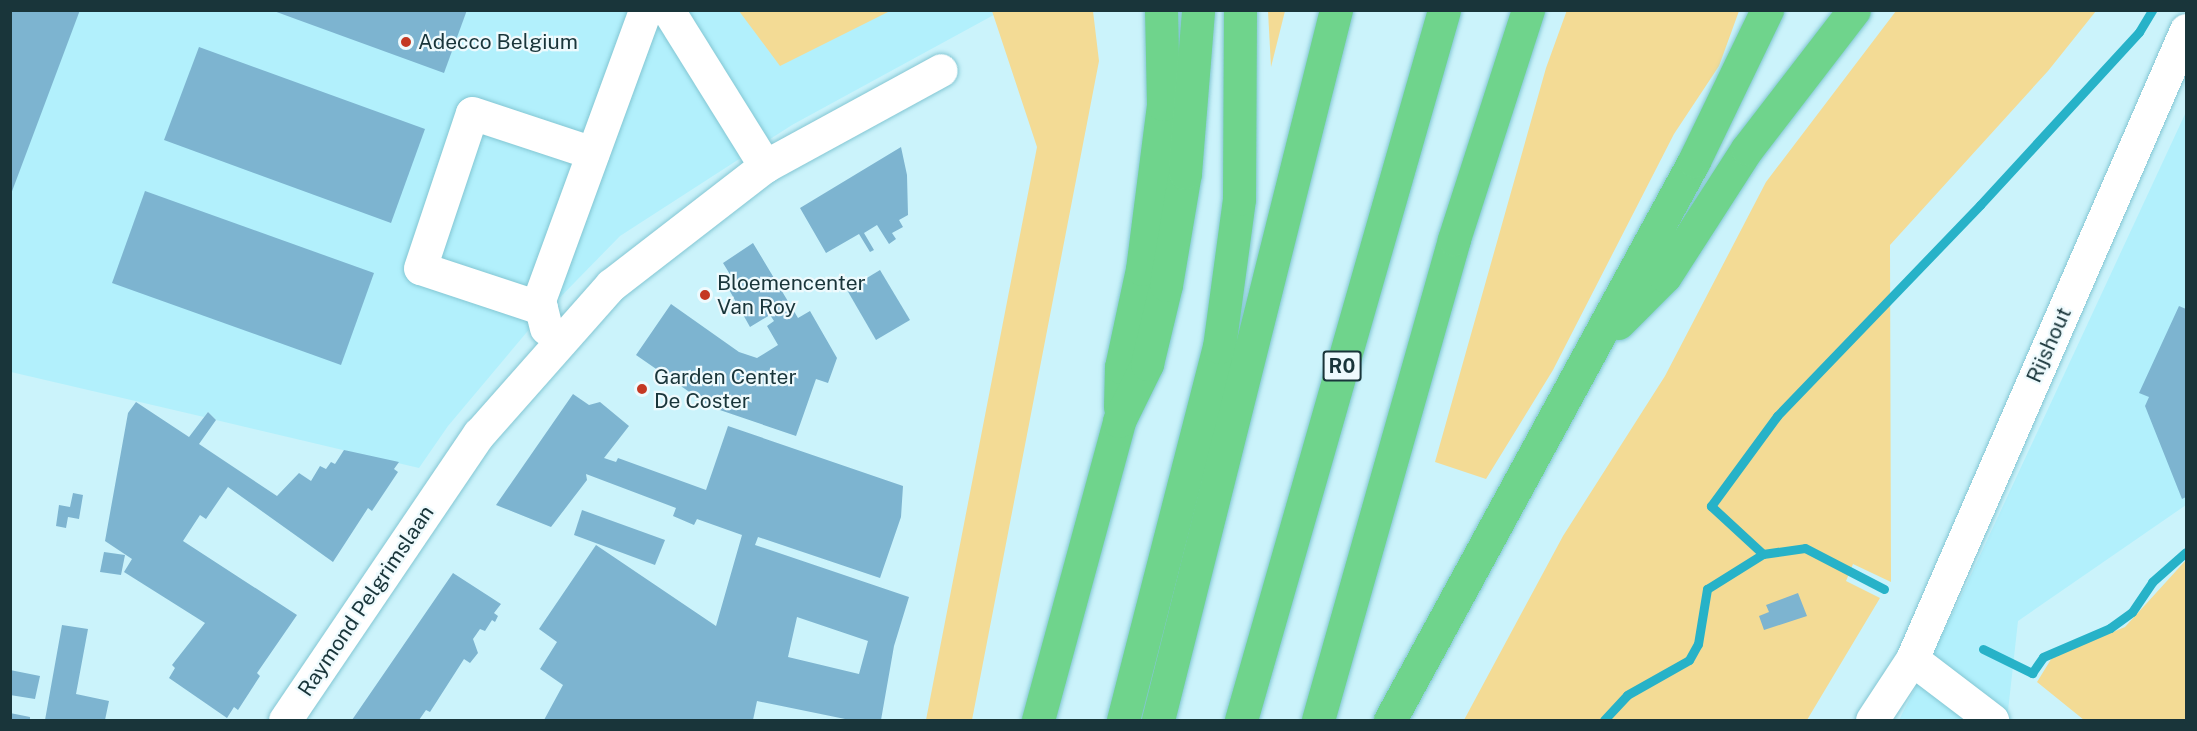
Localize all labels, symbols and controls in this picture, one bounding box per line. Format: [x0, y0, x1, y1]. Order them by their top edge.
place label: Adecco Belgium [418, 29, 578, 55]
marker: Adecco Belgium [399, 35, 413, 49]
place label: Bloemencenter Van Roy [717, 270, 866, 320]
marker: Bloemencenter Van Roy [698, 288, 712, 302]
street label: Rijshout [2021, 303, 2077, 387]
road number: R0 [1322, 349, 1362, 383]
place label: Garden Center De Coster [654, 364, 797, 414]
marker: Garden Center De Coster [635, 382, 649, 396]
street label: Raymond Pelgrimslaan [293, 501, 439, 701]

